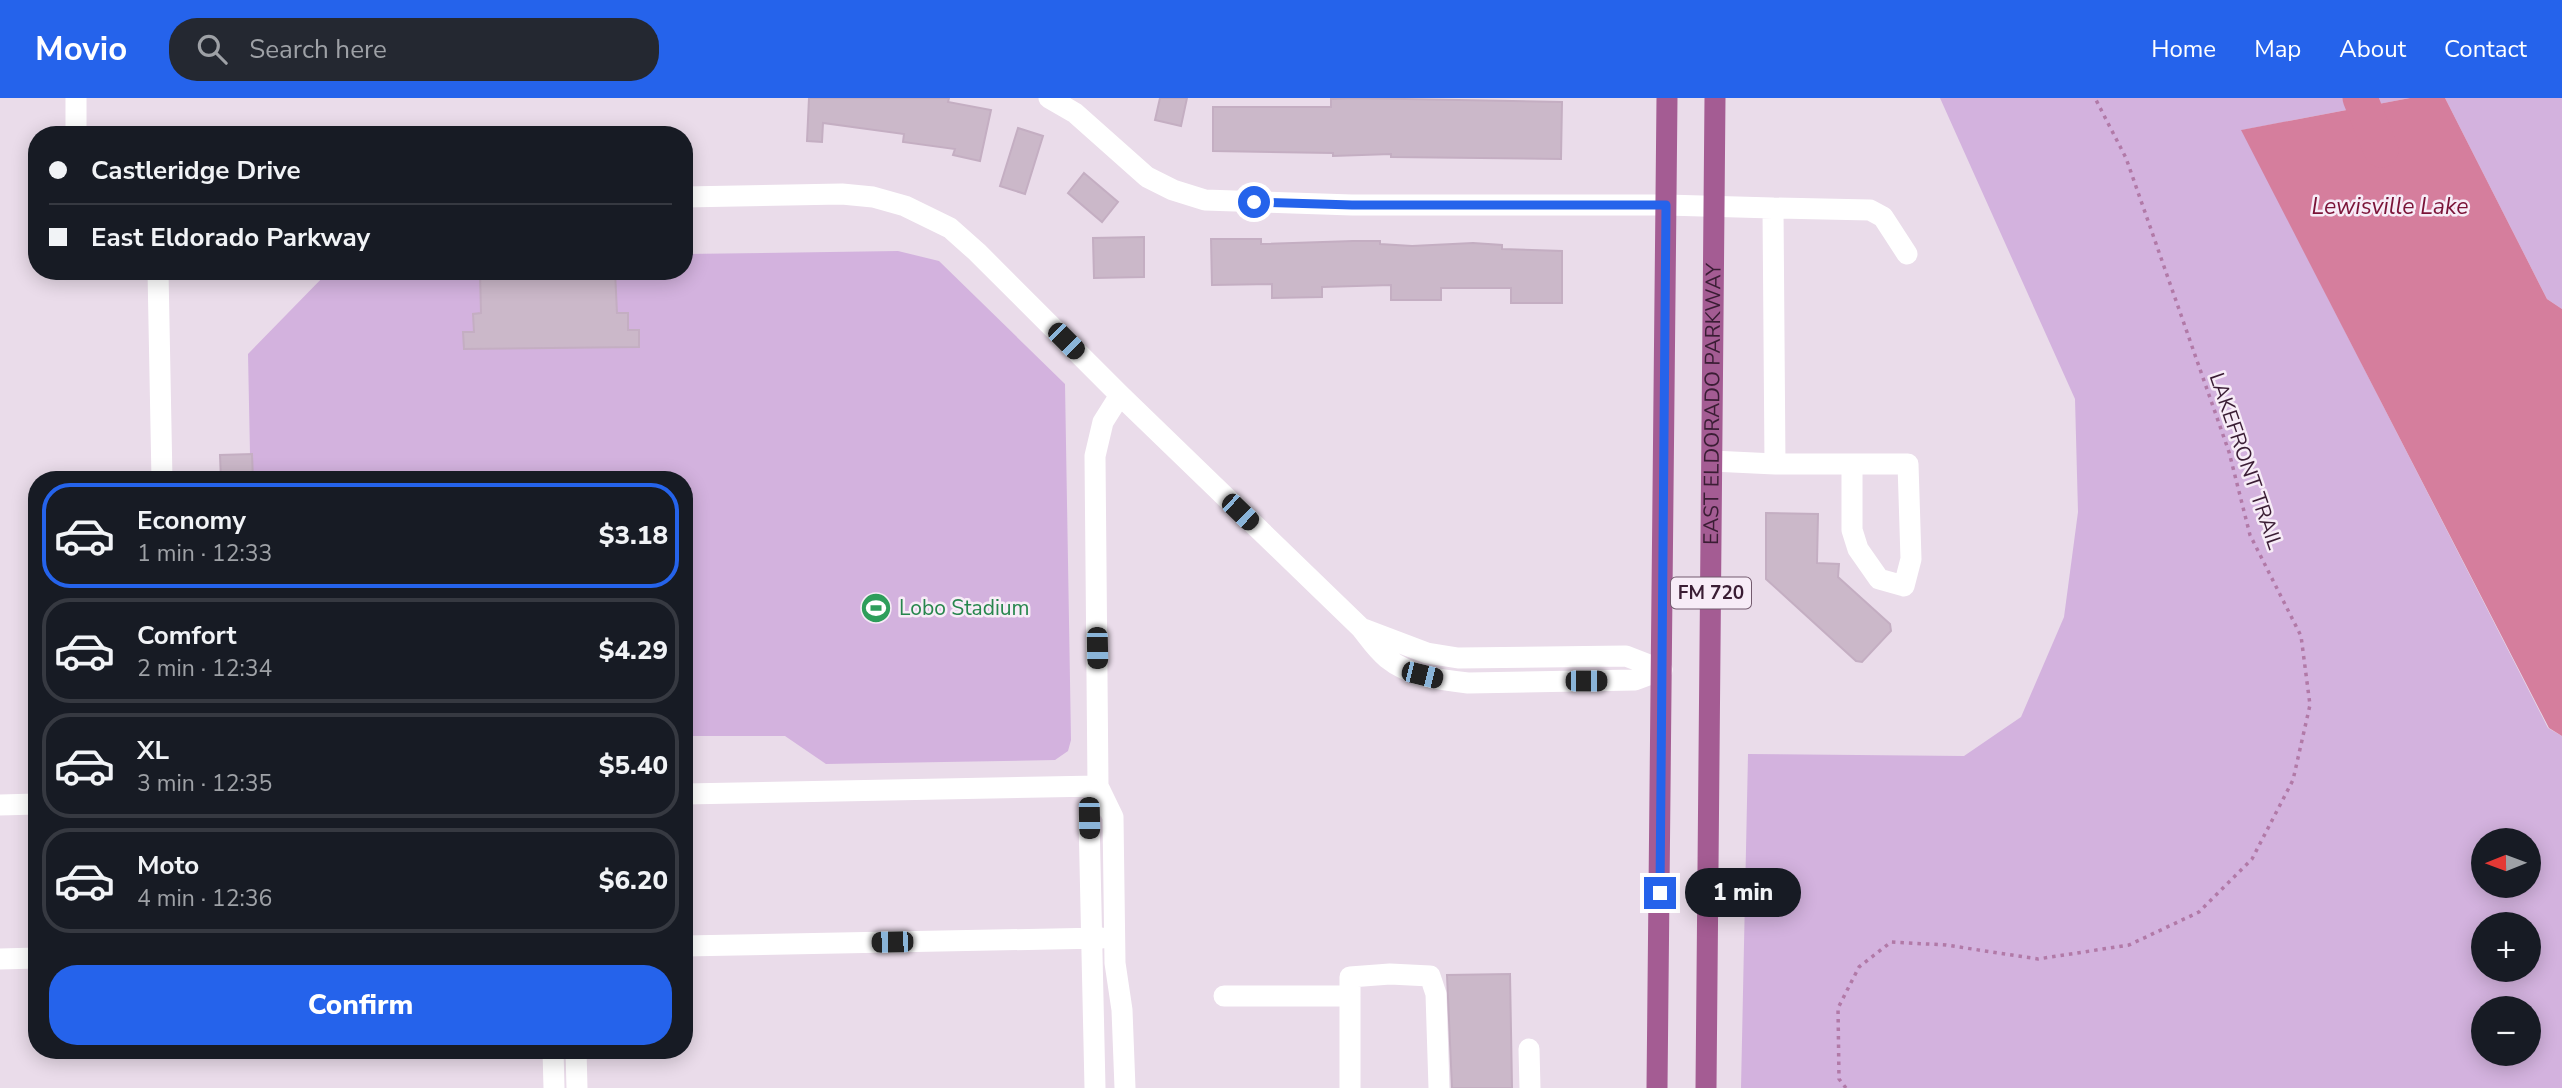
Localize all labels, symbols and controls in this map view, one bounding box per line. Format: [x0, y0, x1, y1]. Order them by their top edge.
search box [169, 18, 659, 81]
text: Movio [35, 27, 127, 72]
icon: search [193, 30, 231, 68]
text: Search here [249, 32, 387, 67]
text: Home [2151, 33, 2216, 65]
text: Map [2254, 33, 2301, 65]
text: About [2339, 33, 2406, 65]
text: Contact [2444, 33, 2527, 65]
text: Castleridge Drive [91, 153, 301, 188]
route start [1238, 186, 1270, 218]
water label: Lewisville Lake [2312, 191, 2468, 222]
text: East Eldorado Parkway [91, 220, 370, 255]
street label: EAST ELDORADO PARKWAY [1697, 263, 1728, 545]
car [1044, 319, 1089, 363]
street label: LAKEFRONT TRAIL [2203, 369, 2290, 554]
car [1218, 490, 1263, 534]
text: Economy [137, 503, 246, 538]
icon: car [53, 504, 116, 567]
text: $3.18 [599, 518, 668, 553]
text: 1 min · 12:33 [137, 538, 272, 569]
road number: FM 720 [1671, 578, 1751, 608]
sports icon: Lobo Stadium [859, 591, 893, 625]
place label: Lobo Stadium [899, 594, 1030, 622]
text: Comfort [137, 618, 237, 653]
icon: car [53, 619, 116, 682]
car [1087, 627, 1108, 669]
text: $4.29 [599, 633, 668, 668]
text: 2 min · 12:34 [137, 653, 272, 684]
car [1400, 660, 1445, 690]
car [1566, 671, 1608, 692]
text: XL [137, 733, 169, 768]
icon: car [53, 734, 116, 797]
text: $5.40 [599, 748, 668, 783]
text: 3 min · 12:35 [137, 768, 272, 799]
car [1079, 797, 1100, 839]
north arrow [2471, 828, 2541, 898]
map controls [2471, 828, 2541, 1066]
text: Moto [137, 848, 199, 883]
icon: car [53, 849, 116, 912]
text: $6.20 [599, 863, 668, 898]
callout: 1 min [1684, 868, 1800, 918]
route end [1644, 877, 1676, 909]
text: 1 min [1713, 877, 1773, 908]
text: 4 min · 12:36 [137, 883, 272, 914]
button: + [2471, 912, 2541, 982]
car [871, 931, 914, 953]
button: Confirm [49, 965, 672, 1045]
button: − [2471, 996, 2541, 1066]

